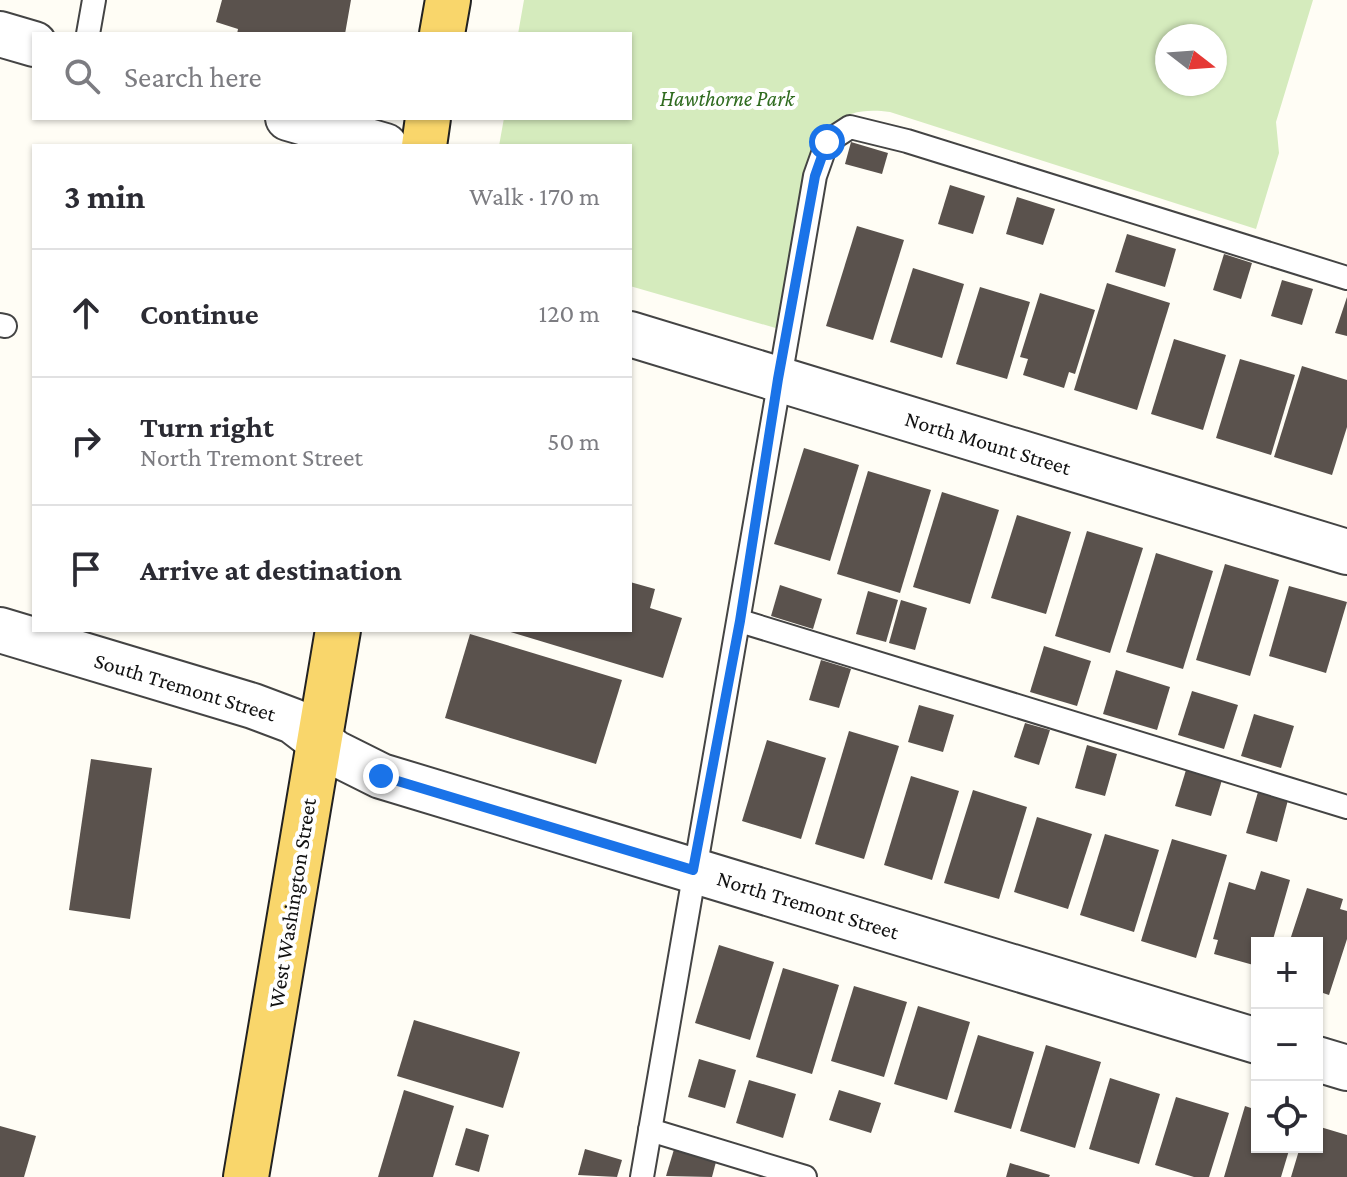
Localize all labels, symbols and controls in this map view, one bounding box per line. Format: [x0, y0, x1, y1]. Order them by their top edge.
north arrow [1155, 24, 1227, 96]
search box [32, 32, 632, 120]
icon: search [60, 54, 104, 98]
text: Search here [124, 60, 262, 93]
park label: Hawthorne Park [660, 86, 796, 111]
route start [809, 124, 845, 160]
text: 3 min [64, 178, 145, 215]
text: Walk · 170 m [469, 182, 600, 211]
icon: ahead [64, 291, 108, 335]
text: Continue [140, 297, 259, 330]
text: 120 m [539, 299, 600, 328]
street label: North Mount Street [902, 406, 1075, 480]
text: Turn right [140, 410, 274, 443]
icon: right [64, 419, 108, 463]
text: 50 m [547, 427, 600, 456]
text: North Tremont Street [140, 443, 363, 472]
icon: arrive [64, 547, 108, 591]
text: Arrive at destination [140, 553, 402, 586]
street label: South Tremont Street [91, 647, 279, 727]
route end [363, 758, 399, 794]
street label: West Washington Street [263, 795, 321, 1010]
street label: North Tremont Street [714, 865, 903, 945]
map controls [1251, 937, 1323, 1153]
button: + [1251, 937, 1323, 1009]
button: − [1251, 1009, 1323, 1081]
button: locate [1251, 1081, 1323, 1153]

